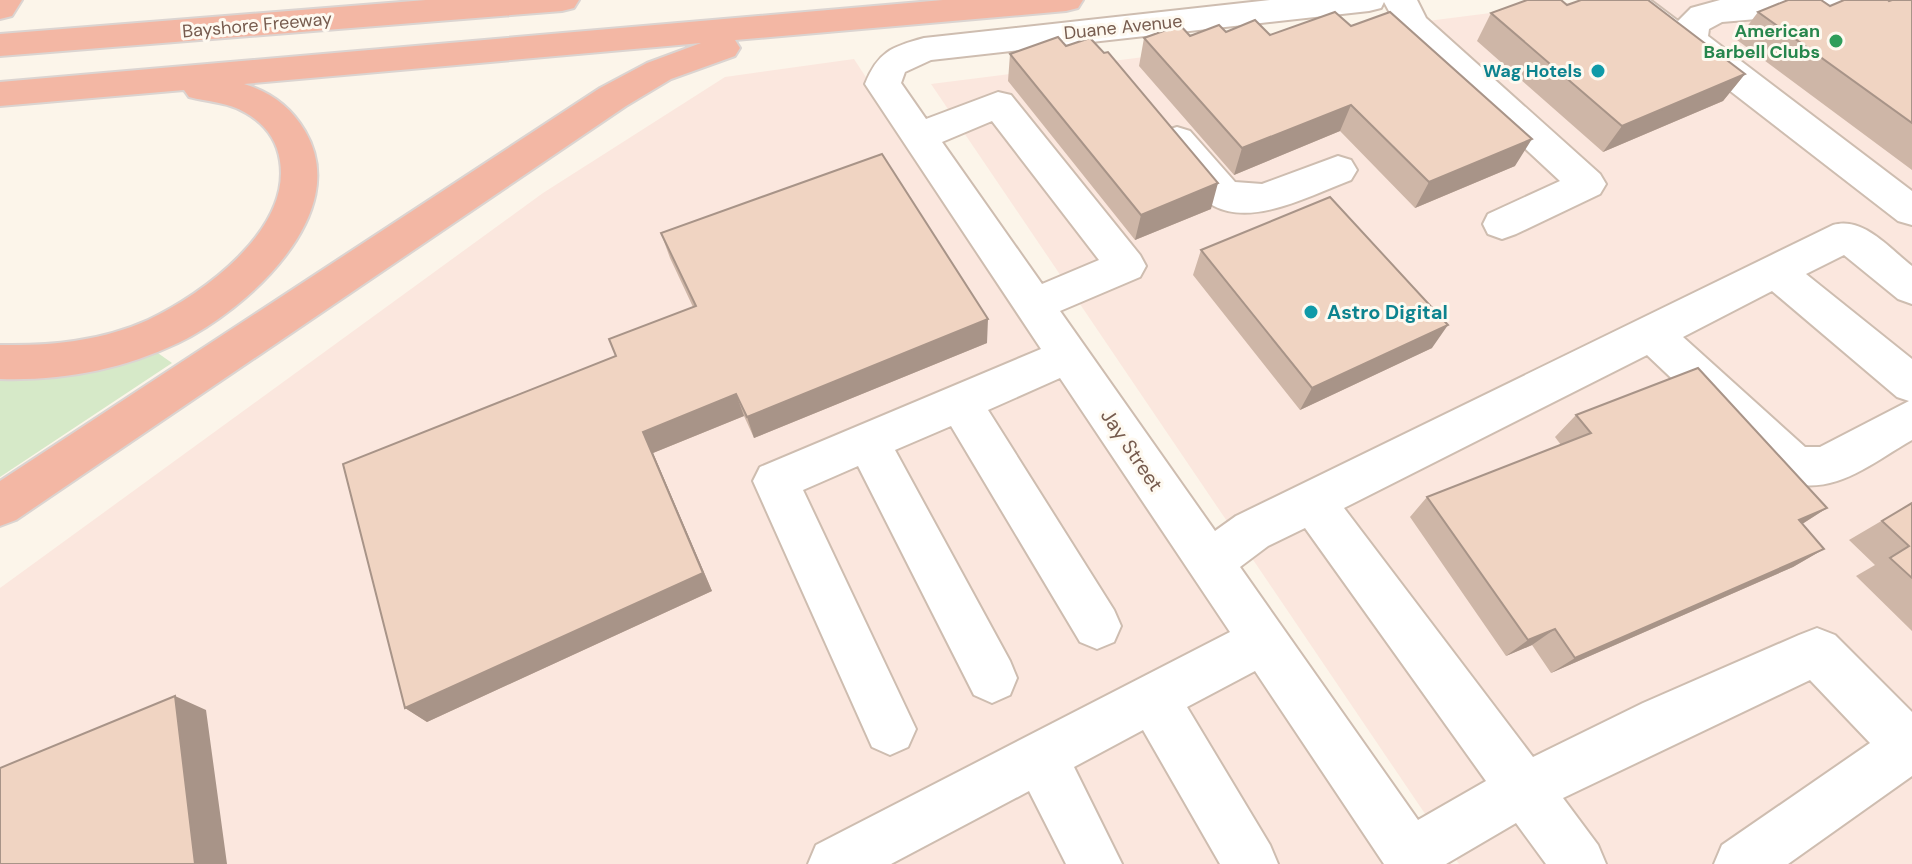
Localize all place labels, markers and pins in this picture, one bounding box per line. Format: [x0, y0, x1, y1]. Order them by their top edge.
place label: American Barbell Clubs [1704, 19, 1820, 64]
marker: American Barbell Clubs [1827, 32, 1845, 50]
place label: Wag Hotels [1483, 59, 1582, 83]
marker: Wag Hotels [1589, 62, 1607, 80]
place label: Astro Digital [1327, 299, 1448, 325]
marker: Astro Digital [1302, 303, 1320, 321]

